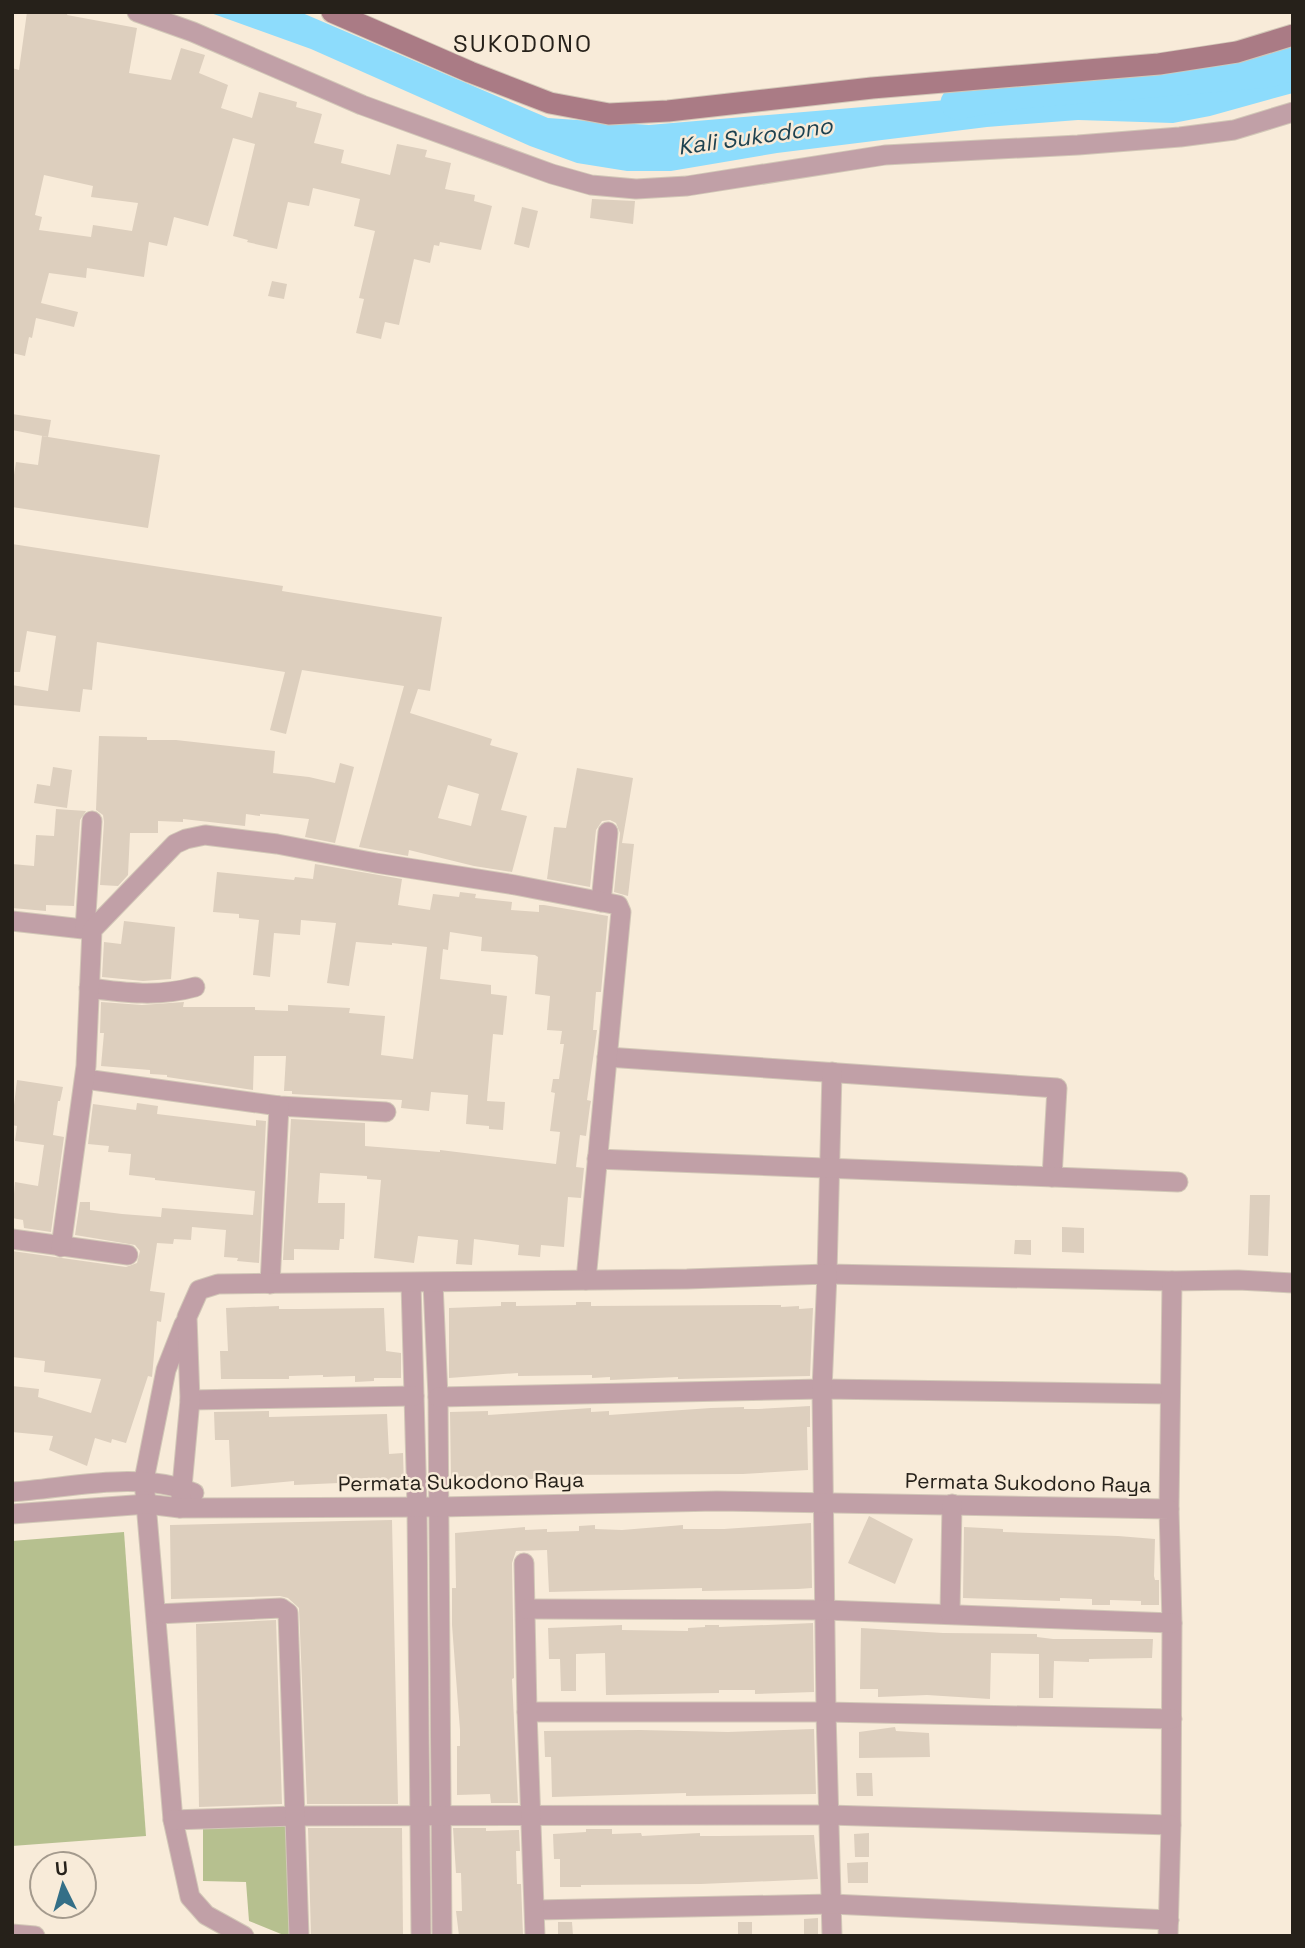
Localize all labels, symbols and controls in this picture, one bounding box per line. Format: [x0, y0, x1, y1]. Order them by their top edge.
district label: SUKODONO [453, 28, 593, 59]
water label: Kali Sukodono [676, 110, 835, 162]
street label: Permata Sukodono Raya [338, 1466, 584, 1497]
street label: Permata Sukodono Raya [905, 1467, 1151, 1498]
north arrow [28, 1850, 98, 1920]
text: U [54, 1856, 69, 1882]

